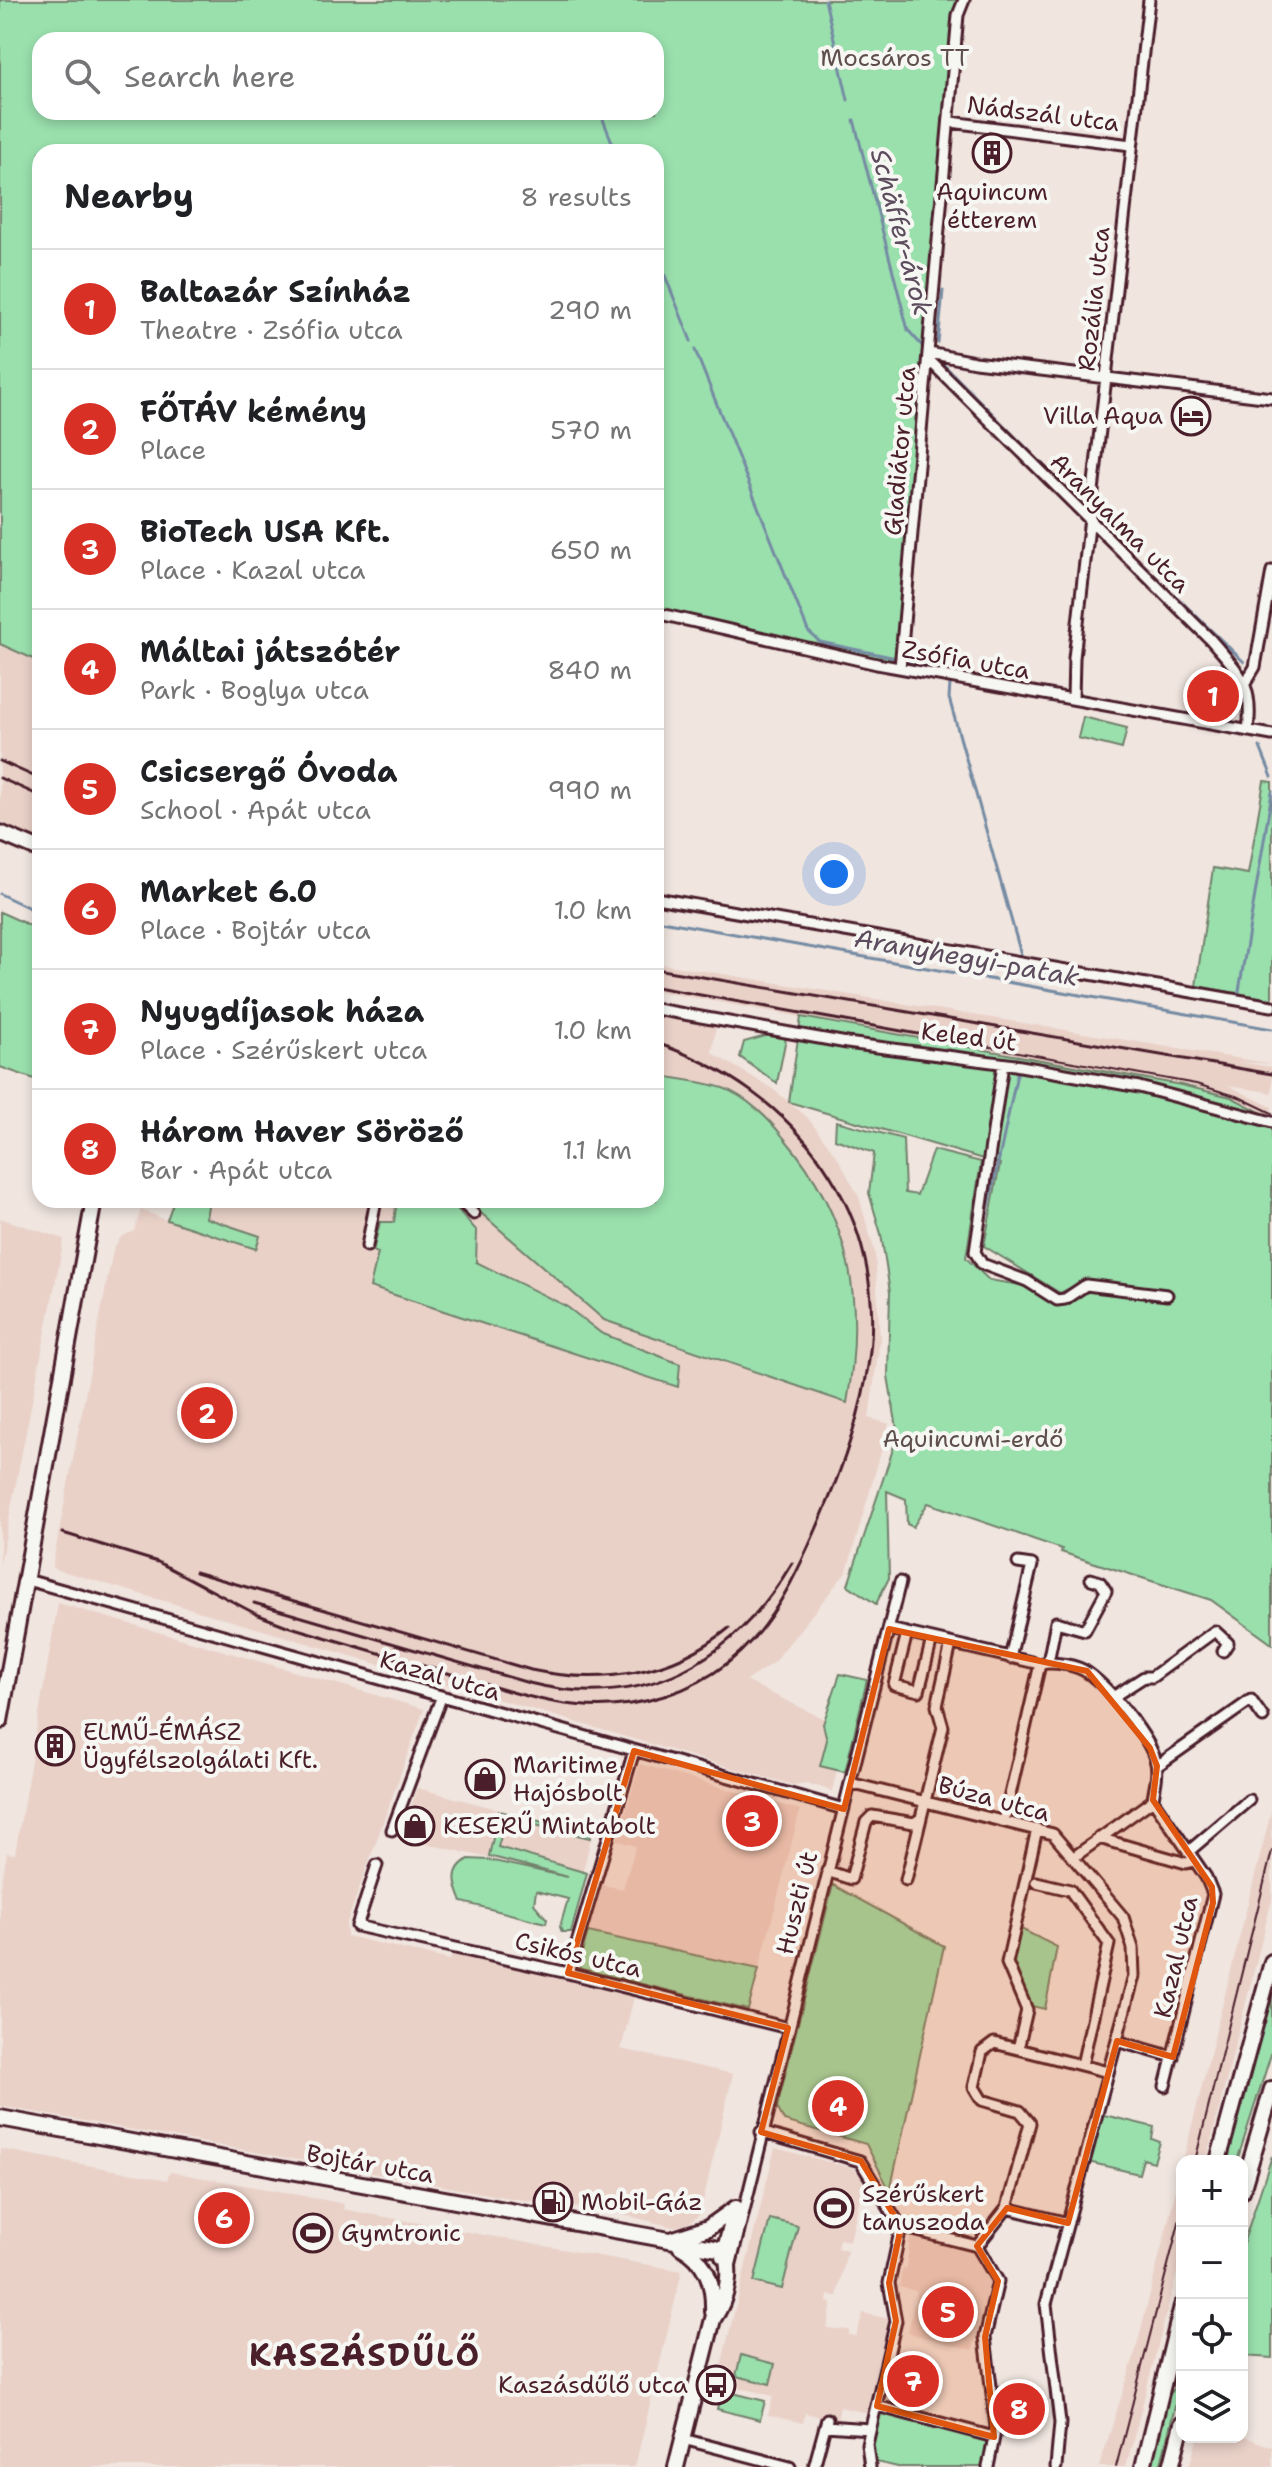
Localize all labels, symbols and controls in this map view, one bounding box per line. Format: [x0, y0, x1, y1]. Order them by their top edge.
search box [32, 32, 664, 120]
park label: Mocsáros TT [820, 42, 970, 74]
icon: search [60, 54, 104, 98]
text: Search here [124, 56, 295, 97]
street label: Nádszál utca [965, 89, 1121, 139]
building icon: Aquincum étterem [971, 132, 1013, 174]
water label: Schäffer-árok [863, 144, 941, 320]
text: Nearby [64, 173, 194, 219]
place label: Aquincum étterem [936, 176, 1048, 236]
text: 8 results [520, 179, 632, 214]
street label: Rozália utca [1071, 225, 1118, 373]
text: Baltazár Színház [140, 271, 411, 312]
text: 1 [84, 292, 96, 327]
text: 290 m [548, 292, 632, 327]
text: Theatre · Zsófia utca [140, 312, 403, 347]
street label: Gladiátor utca [877, 365, 923, 537]
text: FŐTÁV kémény [140, 391, 367, 432]
hotel icon: Villa Aqua [1170, 395, 1212, 437]
place label: Villa Aqua [1043, 400, 1163, 432]
text: 2 [81, 412, 99, 447]
text: 570 m [550, 412, 632, 447]
text: Place [140, 432, 206, 467]
street label: Aranyalma utca [1043, 446, 1197, 600]
text: BioTech USA Kft. [140, 511, 390, 552]
text: 3 [81, 532, 99, 567]
text: 650 m [550, 532, 632, 567]
text: Place · Kazal utca [140, 552, 366, 587]
text: Máltai játszótér [140, 631, 400, 672]
street label: Zsófia utca [900, 633, 1032, 687]
text: 4 [81, 652, 99, 687]
text: 840 m [547, 652, 632, 687]
pin: 1 [1187, 666, 1239, 726]
text: Park · Boglya utca [140, 672, 369, 707]
text: Csicsergő Óvoda [140, 751, 397, 792]
text: 5 [82, 772, 98, 807]
text: 990 m [548, 772, 632, 807]
text: School · Apát utca [140, 792, 371, 827]
your location [814, 854, 854, 894]
text: Market 6.0 [140, 871, 317, 912]
text: 6 [81, 892, 99, 927]
text: 1.0 km [554, 892, 632, 927]
text: Place · Bojtár utca [140, 912, 371, 947]
water label: Aranyhegyi-patak [852, 920, 1082, 994]
text: Nyugdíjasok háza [140, 991, 424, 1032]
text: 7 [81, 1012, 99, 1047]
text: 1.0 km [554, 1012, 632, 1047]
street label: Keled út [919, 1015, 1019, 1059]
text: Place · Szérűskert utca [140, 1032, 427, 1067]
text: Három Haver Söröző [140, 1111, 464, 1152]
text: 8 [81, 1132, 99, 1167]
text: 1.1 km [562, 1132, 632, 1167]
text: Bar · Apát utca [140, 1152, 332, 1187]
pin: 2 [181, 1383, 233, 1443]
park label: Aquincumi-erdő [882, 1423, 1064, 1455]
street label: Kazal utca [376, 1644, 504, 1708]
place label: ELMŰ-ÉMÁSZ Ügyfélszolgálati Kft. [83, 1716, 318, 1776]
building icon: ELMŰ-ÉMÁSZ Ügyfélszolgálati Kft. [34, 1725, 76, 1767]
place label: Maritime Hajósbolt [513, 1749, 623, 1809]
shop icon: Maritime Hajósbolt [464, 1758, 506, 1800]
street label: Búza utca [935, 1769, 1053, 1829]
pin: 3 [726, 1791, 778, 1851]
shop icon: KESERŰ Mintabolt [394, 1805, 436, 1847]
place label: KESERŰ Mintabolt [443, 1810, 656, 1842]
street label: Huszti út [769, 1848, 825, 1958]
street label: Kazal utca [1146, 1893, 1206, 2021]
street label: Csikós utca [512, 1925, 644, 1985]
pin: 4 [812, 2076, 864, 2136]
street label: Bojtár utca [304, 2137, 436, 2191]
map controls [1176, 2155, 1248, 2443]
button: + [1176, 2155, 1248, 2227]
place label: Szérűskert tanuszoda [862, 2178, 985, 2238]
fuel station icon: Mobil-Gáz [532, 2181, 574, 2223]
place label: Mobil-Gáz [581, 2186, 703, 2218]
sports icon: Szérűskert tanuszoda [813, 2187, 855, 2229]
pin: 6 [198, 2188, 250, 2248]
sports icon: Gymtronic [292, 2212, 334, 2254]
place label: Gymtronic [341, 2217, 461, 2249]
button: − [1176, 2227, 1248, 2299]
pin: 5 [922, 2282, 974, 2342]
button: locate [1176, 2299, 1248, 2371]
district label: KASZÁSDŰLŐ [249, 2332, 481, 2376]
pin: 7 [887, 2351, 939, 2411]
bus stop icon: Kaszásdűlő utca [695, 2364, 737, 2406]
place label: Kaszásdűlő utca [498, 2369, 688, 2401]
button: layers [1176, 2371, 1248, 2443]
pin: 8 [993, 2379, 1045, 2439]

